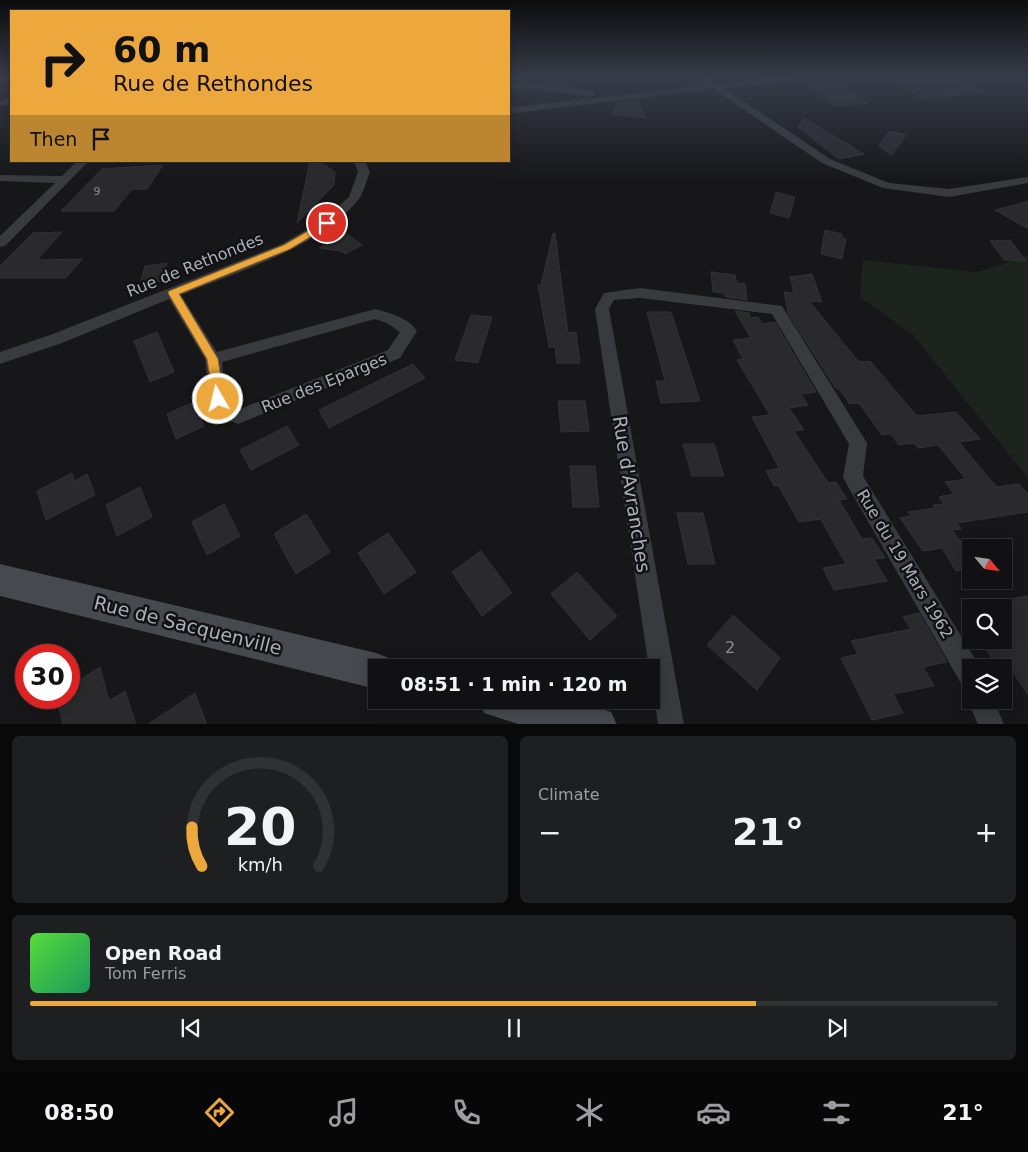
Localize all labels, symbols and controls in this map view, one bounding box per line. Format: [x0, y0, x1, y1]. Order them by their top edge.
icon: right [30, 30, 95, 95]
text: 60 m [113, 30, 210, 70]
text: Rue de Rethondes [113, 71, 313, 96]
icon: arrive [87, 125, 115, 153]
text: Then [30, 128, 77, 150]
house number: 9 [94, 185, 101, 198]
pin [306, 202, 348, 244]
icon: arrive [313, 209, 341, 237]
street label: Rue de Rethondes [124, 229, 266, 301]
street label: Rue des Eparges [259, 349, 389, 417]
position arrow [191, 372, 243, 424]
street label: Rue d'Avranches [609, 414, 655, 574]
street label: Rue du 19 Mars 1962 [853, 486, 957, 642]
north arrow [962, 539, 1012, 589]
map controls [962, 539, 1012, 709]
street label: Rue de Sacquenville [92, 591, 284, 659]
button: search [962, 599, 1012, 649]
house number: 2 [725, 638, 735, 657]
speed limit sign: 30 [15, 644, 80, 709]
button: layers [962, 659, 1012, 709]
text: 08:51 · 1 min · 120 m [400, 673, 628, 695]
text: Climate [538, 785, 600, 804]
text: 20 [224, 797, 296, 857]
text: 21° [732, 810, 804, 854]
text: − [538, 816, 561, 849]
text: + [975, 816, 998, 849]
text: km/h [237, 854, 283, 875]
text: Open Road [105, 942, 222, 964]
text: Tom Ferris [105, 964, 186, 983]
icon: previous [177, 1014, 205, 1042]
icon: pause [500, 1014, 528, 1042]
icon: next [823, 1014, 851, 1042]
icon: directions [202, 1095, 237, 1130]
icon: music [326, 1095, 361, 1130]
icon: phone [449, 1095, 484, 1130]
icon: climate [572, 1095, 607, 1130]
icon: car [696, 1095, 731, 1130]
icon: filters [819, 1095, 854, 1130]
text: 08:50 [44, 1100, 114, 1125]
text: 21° [942, 1100, 984, 1125]

